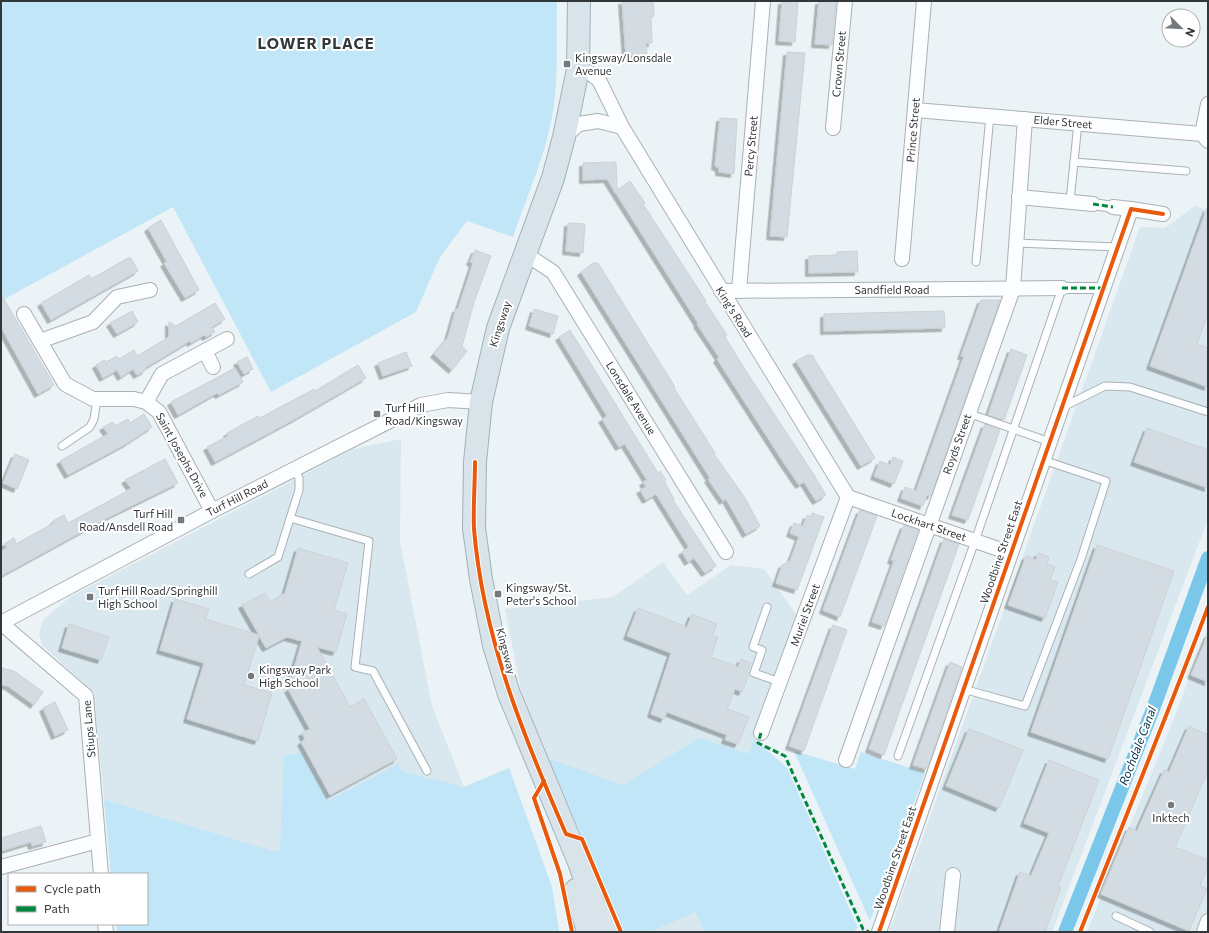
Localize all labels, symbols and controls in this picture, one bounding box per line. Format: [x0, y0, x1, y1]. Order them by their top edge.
north arrow [1161, 8, 1201, 48]
text: N [1183, 26, 1198, 39]
street label: Crown Street [829, 30, 848, 98]
district label: LOWER PLACE [257, 34, 375, 52]
place label: Kingsway/Lonsdale Avenue [575, 51, 672, 77]
marker: Kingsway/Lonsdale Avenue [562, 59, 572, 69]
street label: Prince Street [903, 97, 922, 163]
street label: Elder Street [1033, 112, 1094, 131]
street label: Percy Street [741, 114, 760, 177]
street label: Sandfield Road [855, 283, 929, 296]
street label: King's Road [714, 284, 755, 340]
street label: Kingsway [486, 299, 513, 348]
street label: Lonsdale Avenue [604, 359, 659, 437]
place label: Turf Hill Road/Kingsway [385, 401, 463, 427]
marker: Turf Hill Road/Kingsway [372, 409, 382, 419]
street label: Saint Josephs Drive [153, 410, 211, 500]
street label: Royds Street [940, 411, 974, 476]
street label: Turf Hill Road [204, 476, 270, 519]
street label: Woodbine Street East [977, 498, 1024, 605]
street label: Lockhart Street [890, 506, 969, 544]
place label: Turf Hill Road/Ansdell Road [79, 507, 173, 533]
marker: Turf Hill Road/Ansdell Road [176, 515, 186, 525]
place label: Kingsway/St. Peter's School [506, 581, 577, 607]
street label: Muriel Street [787, 581, 822, 648]
place label: Turf Hill Road/Springhill High School [98, 584, 218, 610]
marker: Kingsway/St. Peter's School [493, 589, 503, 599]
marker: Turf Hill Road/Springhill High School [85, 592, 95, 602]
street label: Kingsway [494, 626, 519, 676]
place label: Kingsway Park High School [259, 663, 332, 689]
marker: Kingsway Park High School [246, 671, 256, 681]
street label: Stiups Lane [80, 700, 97, 758]
water label: Rochdale Canal [1116, 703, 1159, 787]
marker: Inktech [1166, 800, 1176, 810]
street label: Woodbine Street East [871, 804, 918, 911]
place label: Inktech [1152, 811, 1190, 824]
legend [8, 873, 148, 925]
text: Cycle path [44, 881, 101, 895]
text: Path [44, 901, 70, 915]

